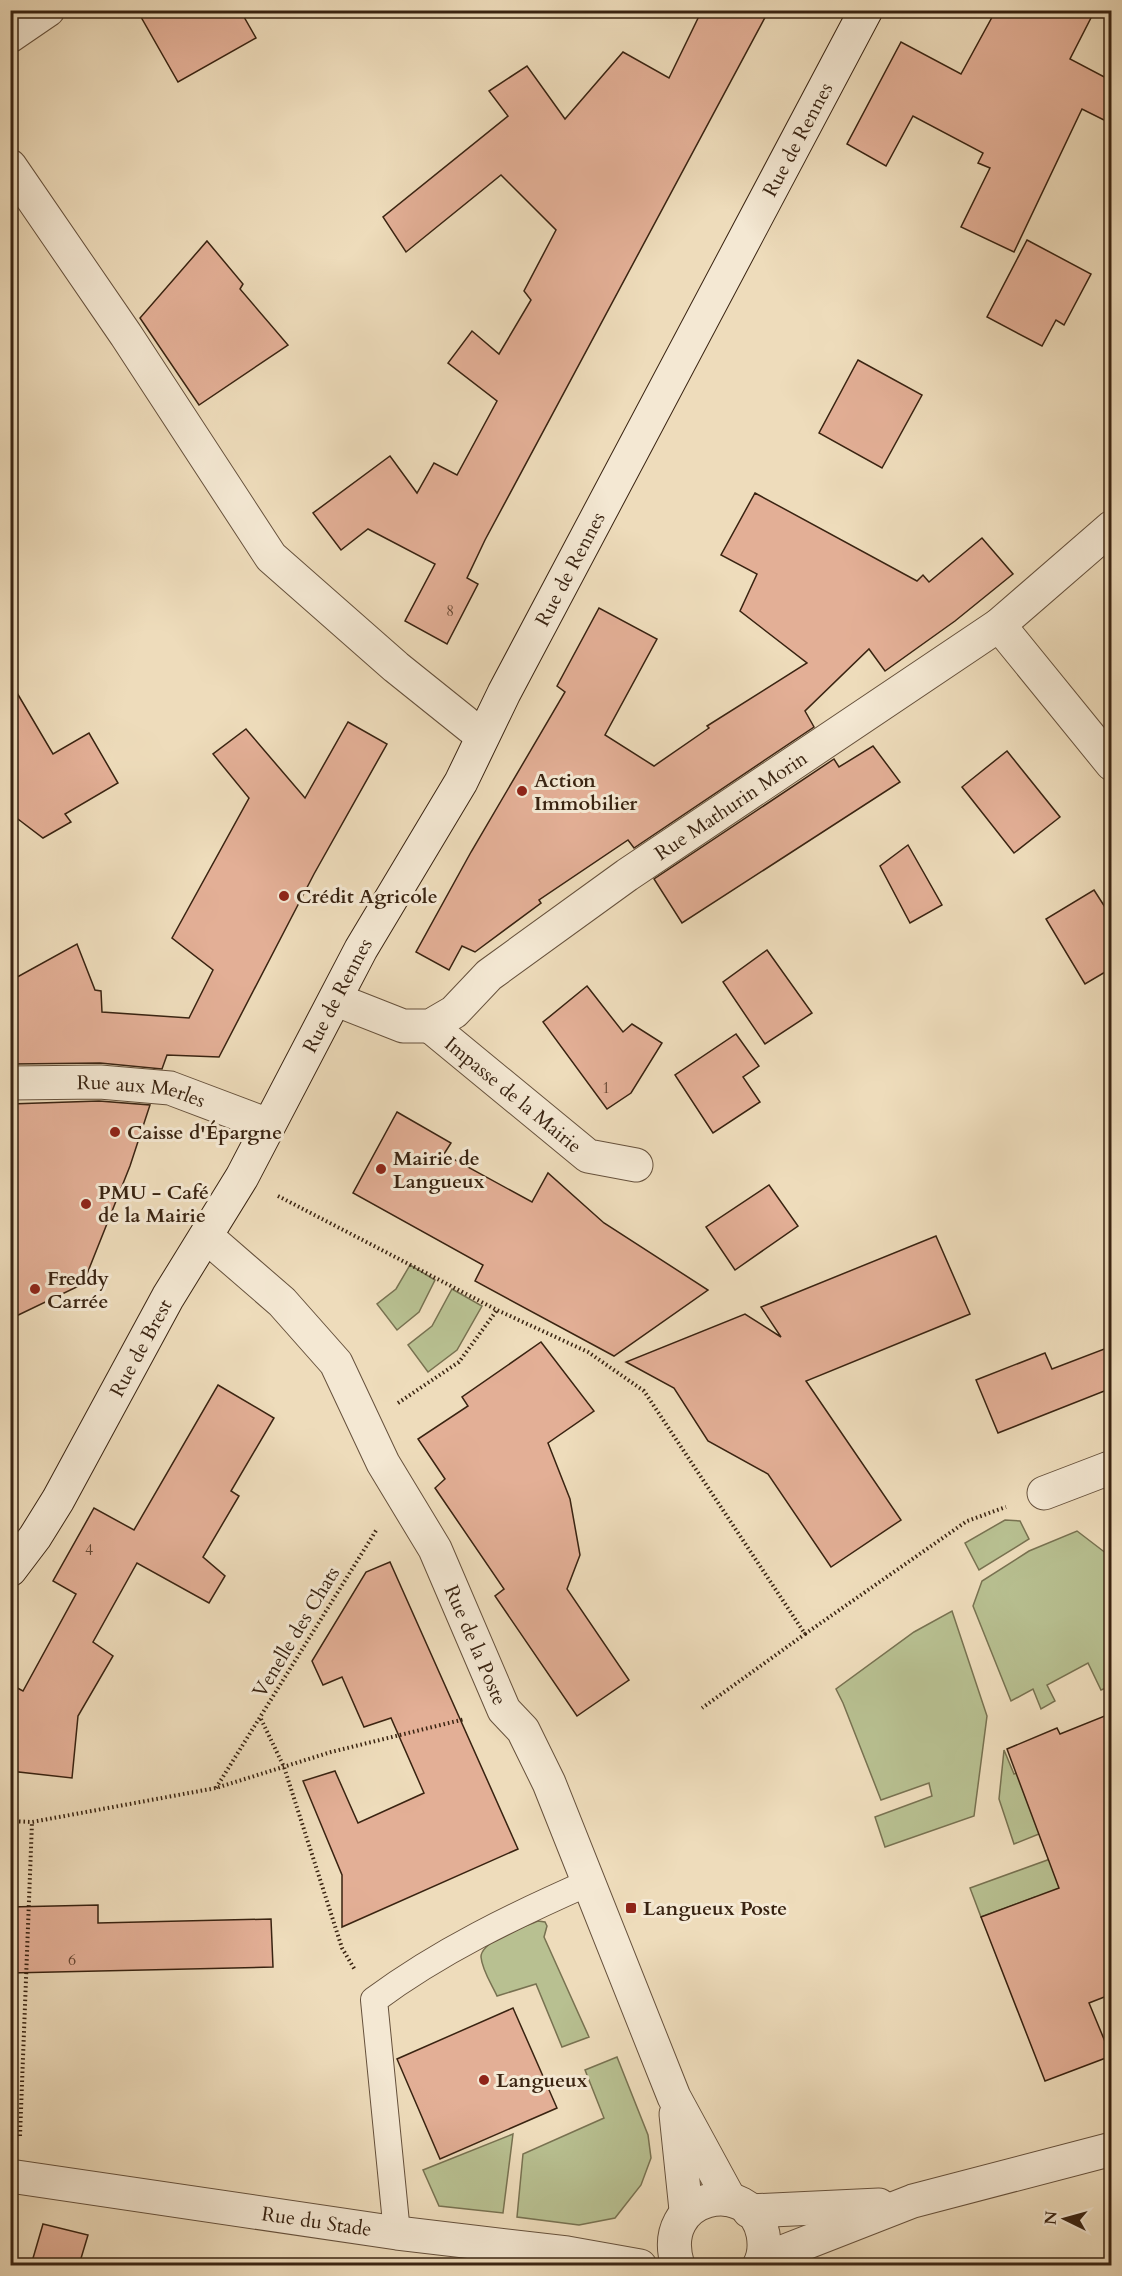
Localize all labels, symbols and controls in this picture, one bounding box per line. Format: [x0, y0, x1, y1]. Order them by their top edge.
street label: Rue de Rennes [756, 78, 839, 201]
street label: Rue de Rennes [528, 507, 611, 631]
house number: 8 [446, 600, 454, 622]
street label: Rue Mathurin Morin [649, 744, 813, 866]
place label: Action Immobilier [534, 767, 638, 817]
marker: Action Immobilier [515, 784, 529, 798]
place label: Crédit Agricole [296, 883, 438, 910]
marker: Crédit Agricole [277, 889, 291, 903]
street label: Rue de Rennes [296, 933, 378, 1057]
street label: Impasse de la Mairie [439, 1030, 588, 1159]
street label: Rue aux Merles [77, 1068, 209, 1114]
house number: 1 [602, 1077, 610, 1099]
place label: Caisse d'Épargne [127, 1119, 282, 1146]
marker: Caisse d'Épargne [108, 1125, 122, 1139]
place label: Mairie de Langueux [393, 1145, 485, 1195]
marker: Mairie de Langueux [374, 1162, 388, 1176]
place label: PMU - Café de la Mairie [98, 1179, 209, 1229]
marker: PMU - Café de la Mairie [79, 1197, 93, 1211]
place label: Freddy Carrée [47, 1265, 110, 1315]
marker: Freddy Carrée [28, 1282, 42, 1296]
street label: Rue de Brest [103, 1294, 178, 1402]
house number: 4 [85, 1539, 93, 1561]
street label: Venelle des Chats [246, 1561, 346, 1703]
street label: Rue de la Poste [438, 1581, 514, 1709]
place label: Langueux Poste [643, 1895, 787, 1922]
marker: Langueux Poste [624, 1901, 638, 1915]
house number: 6 [68, 1949, 76, 1971]
place label: Langueux [496, 2067, 588, 2094]
marker: Langueux [477, 2073, 491, 2087]
north arrow [1035, 2189, 1095, 2249]
street label: Rue du Stade [260, 2200, 374, 2243]
text: N [1039, 2210, 1063, 2226]

